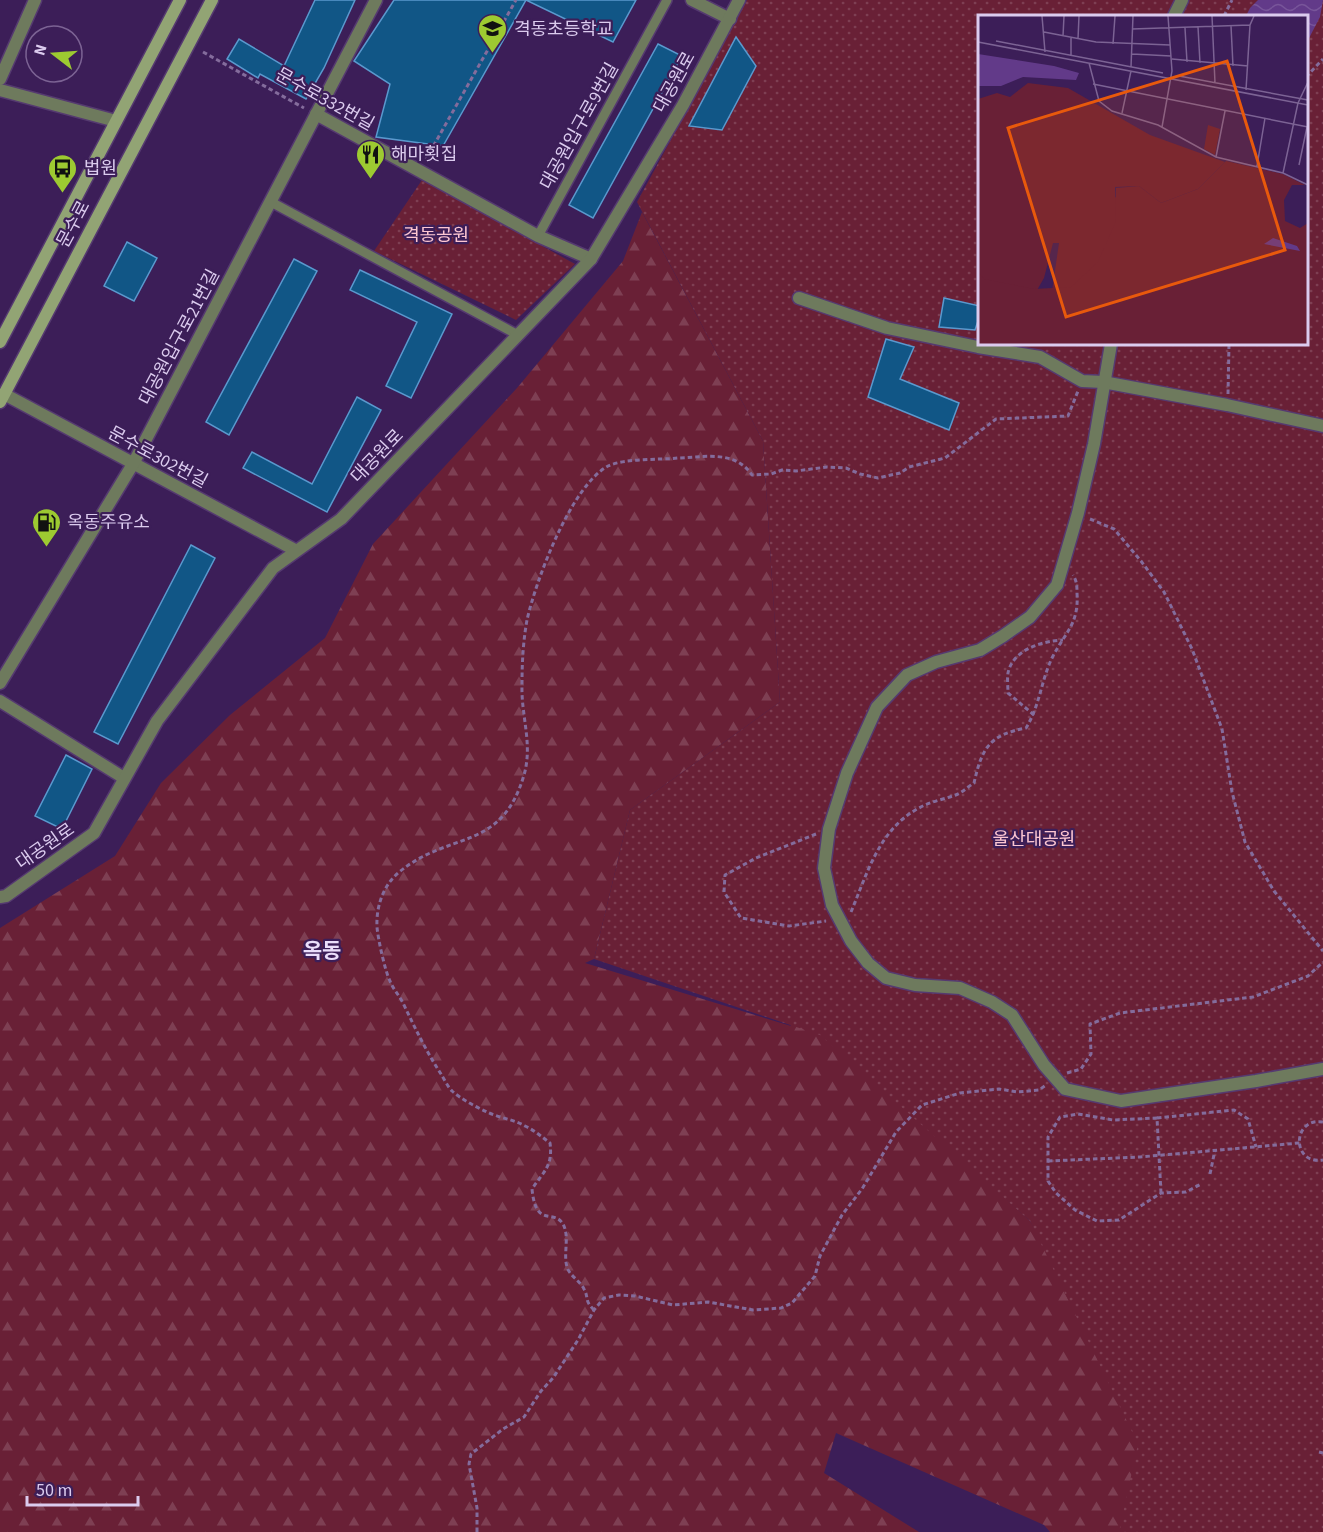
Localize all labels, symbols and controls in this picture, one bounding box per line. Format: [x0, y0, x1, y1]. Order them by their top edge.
school or university icon: 격동초등학교 [477, 13, 509, 55]
inset map [978, 15, 1308, 345]
place label: 격동초등학교 [514, 17, 613, 42]
north arrow [24, 24, 84, 84]
text: N [29, 42, 53, 58]
street label: 대공원로 [647, 47, 701, 117]
street label: 대공원입구로9번길 [534, 58, 625, 194]
street label: 문수로332번길 [271, 62, 379, 137]
restaurant icon: 해마횟집 [354, 138, 386, 180]
place label: 해마횟집 [391, 142, 457, 167]
bus stop icon: 법원 [47, 152, 79, 194]
place label: 법원 [84, 156, 117, 181]
street label: 문수로 [51, 196, 96, 252]
park label: 격동공원 [403, 223, 469, 248]
street label: 대공원입구로21번길 [133, 265, 226, 409]
street label: 문수로302번길 [103, 421, 212, 494]
street label: 대공원로 [345, 424, 409, 489]
fuel station icon: 옥동주유소 [30, 506, 62, 548]
place label: 옥동주유소 [67, 510, 150, 535]
street label: 대공원로 [11, 817, 80, 876]
park label: 울산대공원 [993, 827, 1075, 852]
district label: 옥동 [303, 936, 341, 966]
scale bar [27, 1469, 138, 1507]
text: 50 m [36, 1478, 72, 1503]

